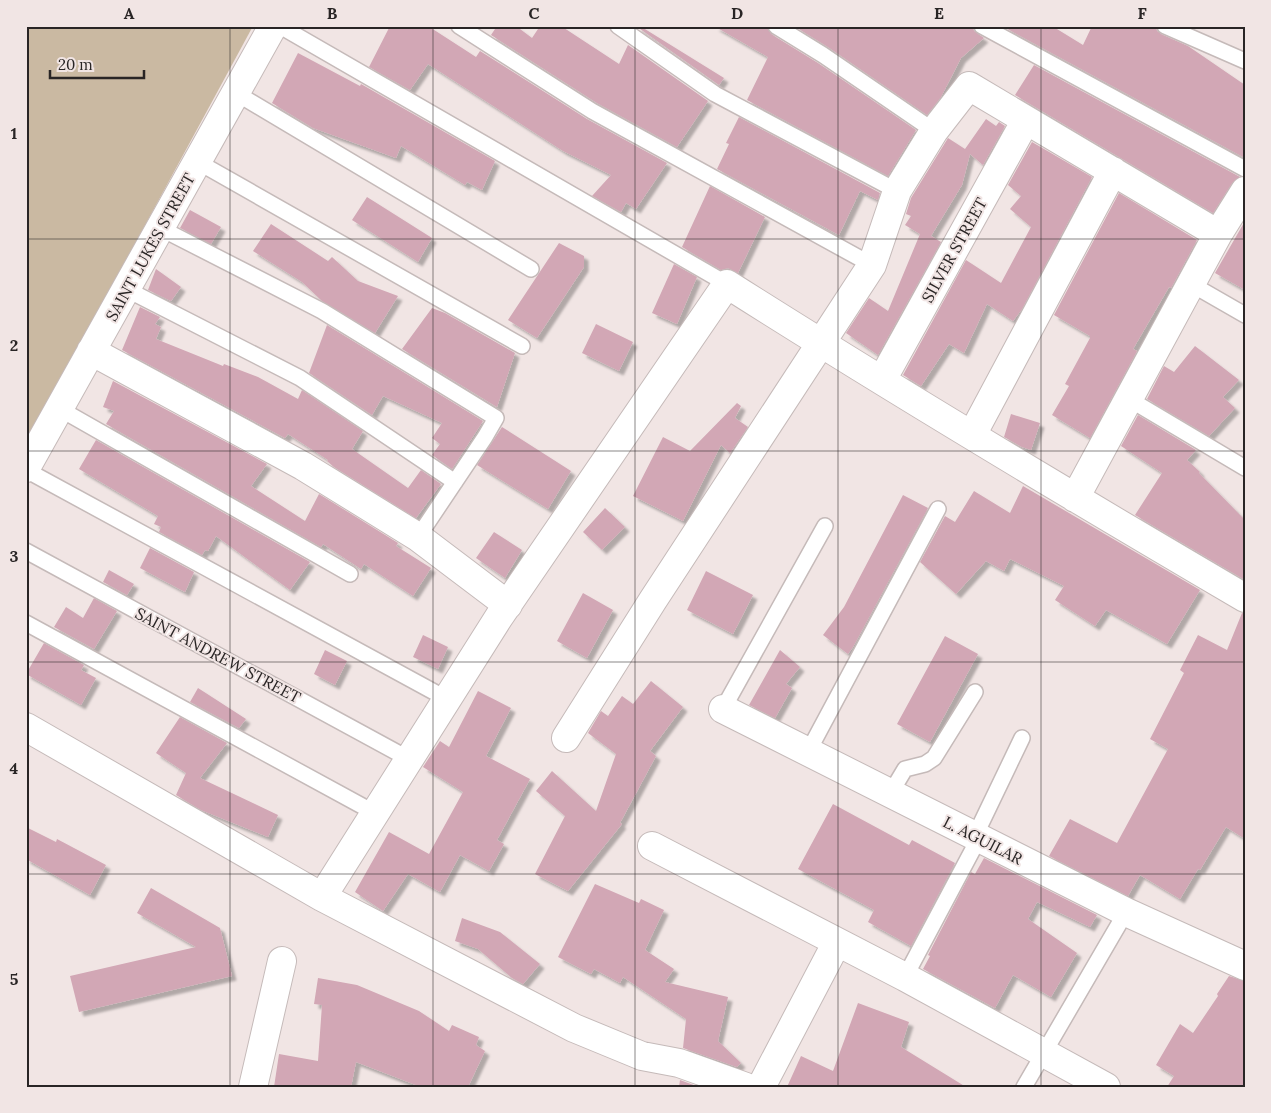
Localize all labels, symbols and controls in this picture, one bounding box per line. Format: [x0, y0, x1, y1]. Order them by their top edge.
text: A [124, 3, 135, 23]
text: B [327, 3, 338, 23]
text: C [528, 3, 540, 23]
text: D [731, 3, 743, 23]
text: E [934, 3, 944, 23]
text: F [1137, 3, 1147, 23]
scale bar [50, 48, 144, 80]
text: 20 m [58, 55, 93, 74]
text: 1 [11, 123, 17, 143]
street label: SAINT LUKES STREET [101, 170, 199, 324]
street label: SILVER STREET [917, 194, 991, 306]
text: 2 [10, 335, 18, 355]
text: 3 [10, 546, 19, 566]
street label: SAINT ANDREW STREET [132, 603, 304, 707]
text: 4 [10, 758, 19, 778]
street label: L. AGUILAR [940, 811, 1027, 869]
text: 5 [10, 969, 19, 989]

